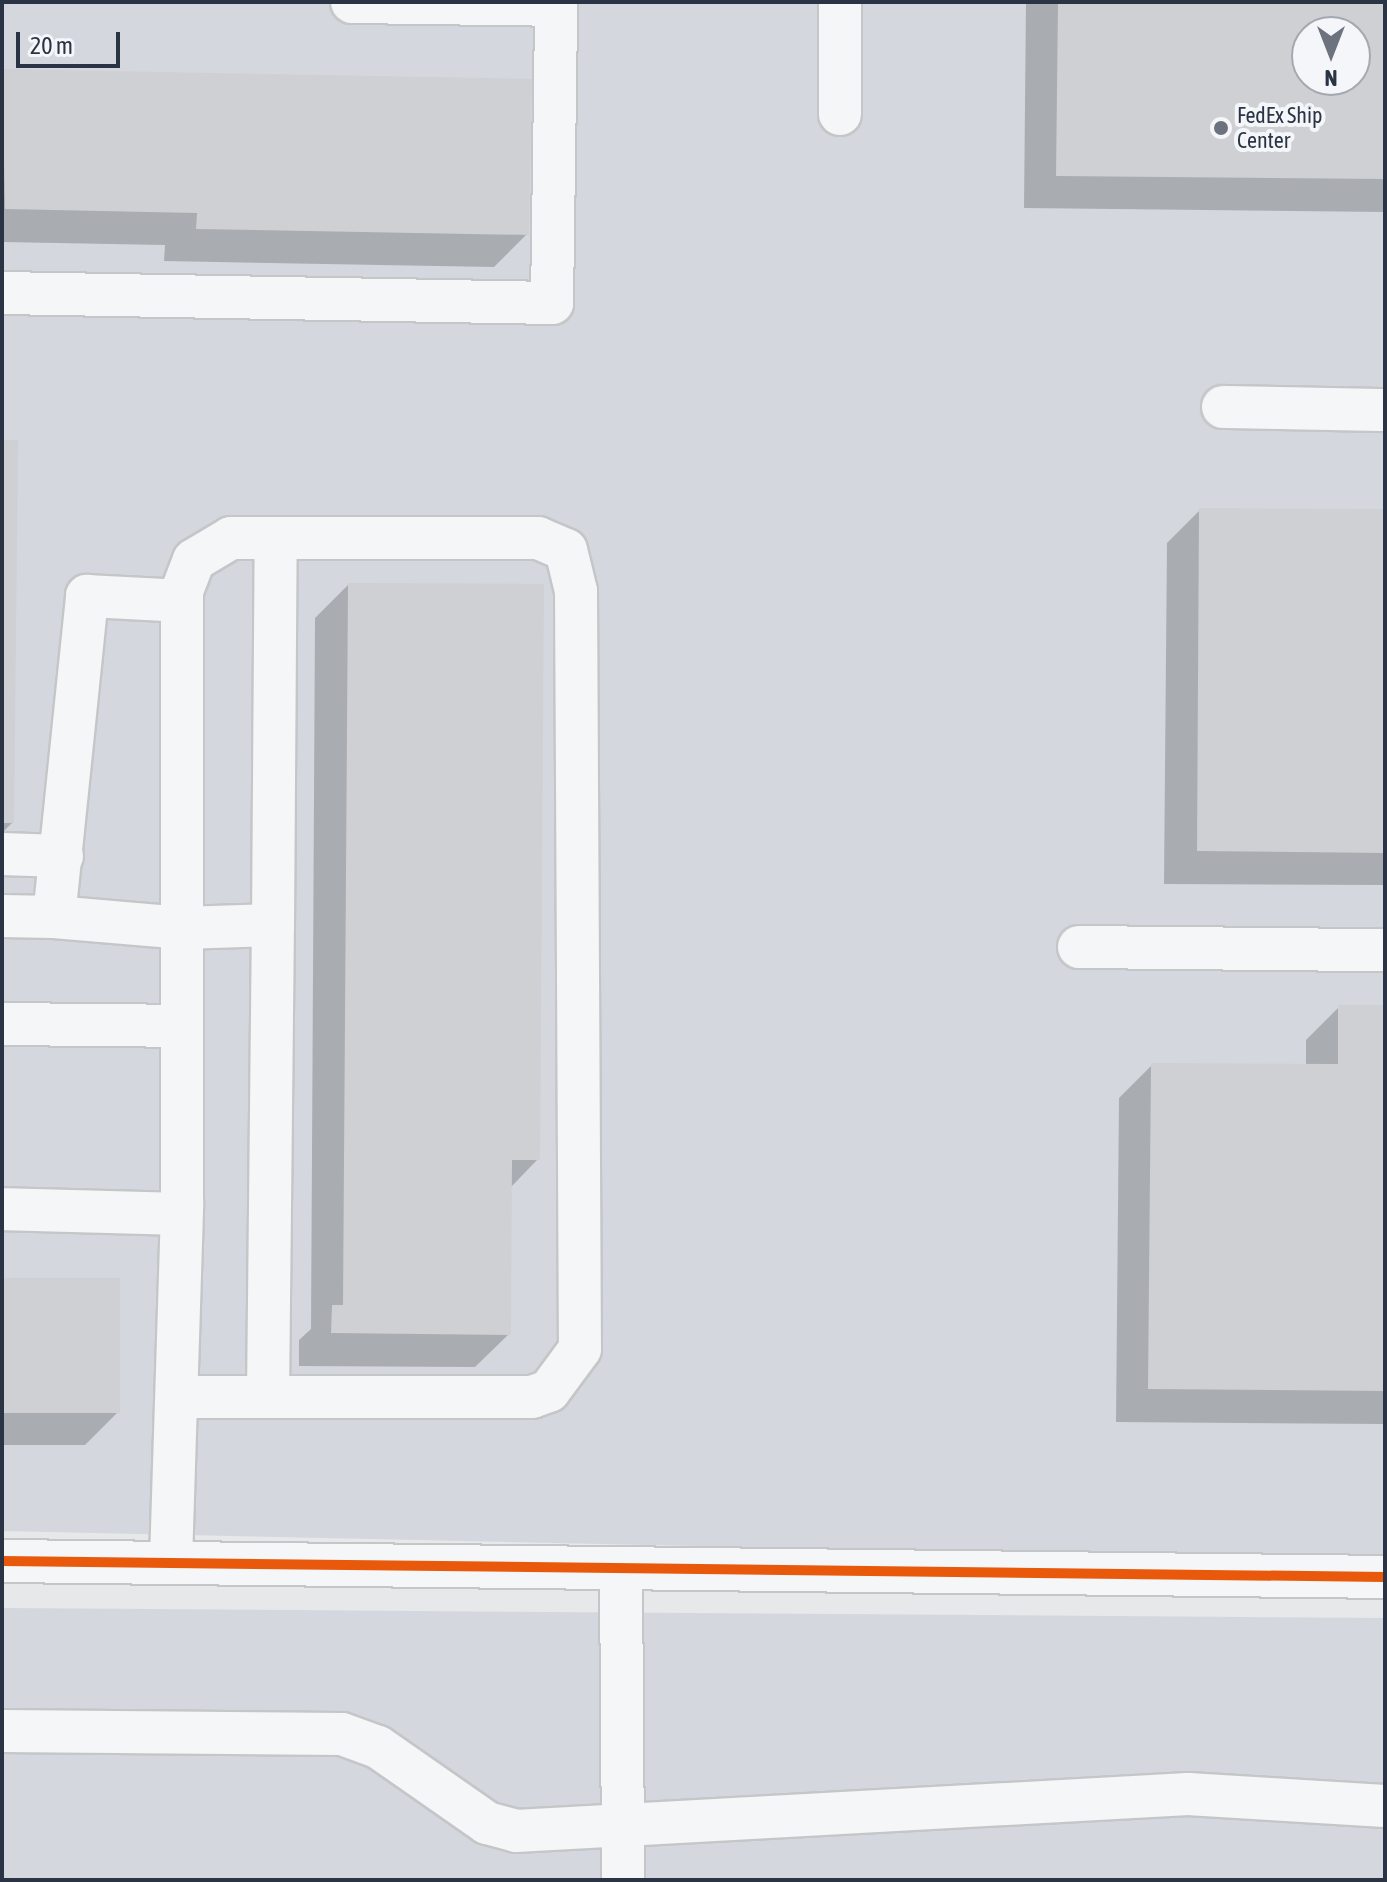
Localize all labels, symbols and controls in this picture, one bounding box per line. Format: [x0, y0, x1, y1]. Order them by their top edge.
scale bar [20, 16, 124, 66]
north arrow [1291, 16, 1371, 96]
text: 20 m [30, 32, 73, 59]
text: N [1325, 65, 1338, 91]
place label: FedEx Ship Center [1237, 102, 1322, 154]
marker: FedEx Ship Center [1212, 119, 1230, 137]

